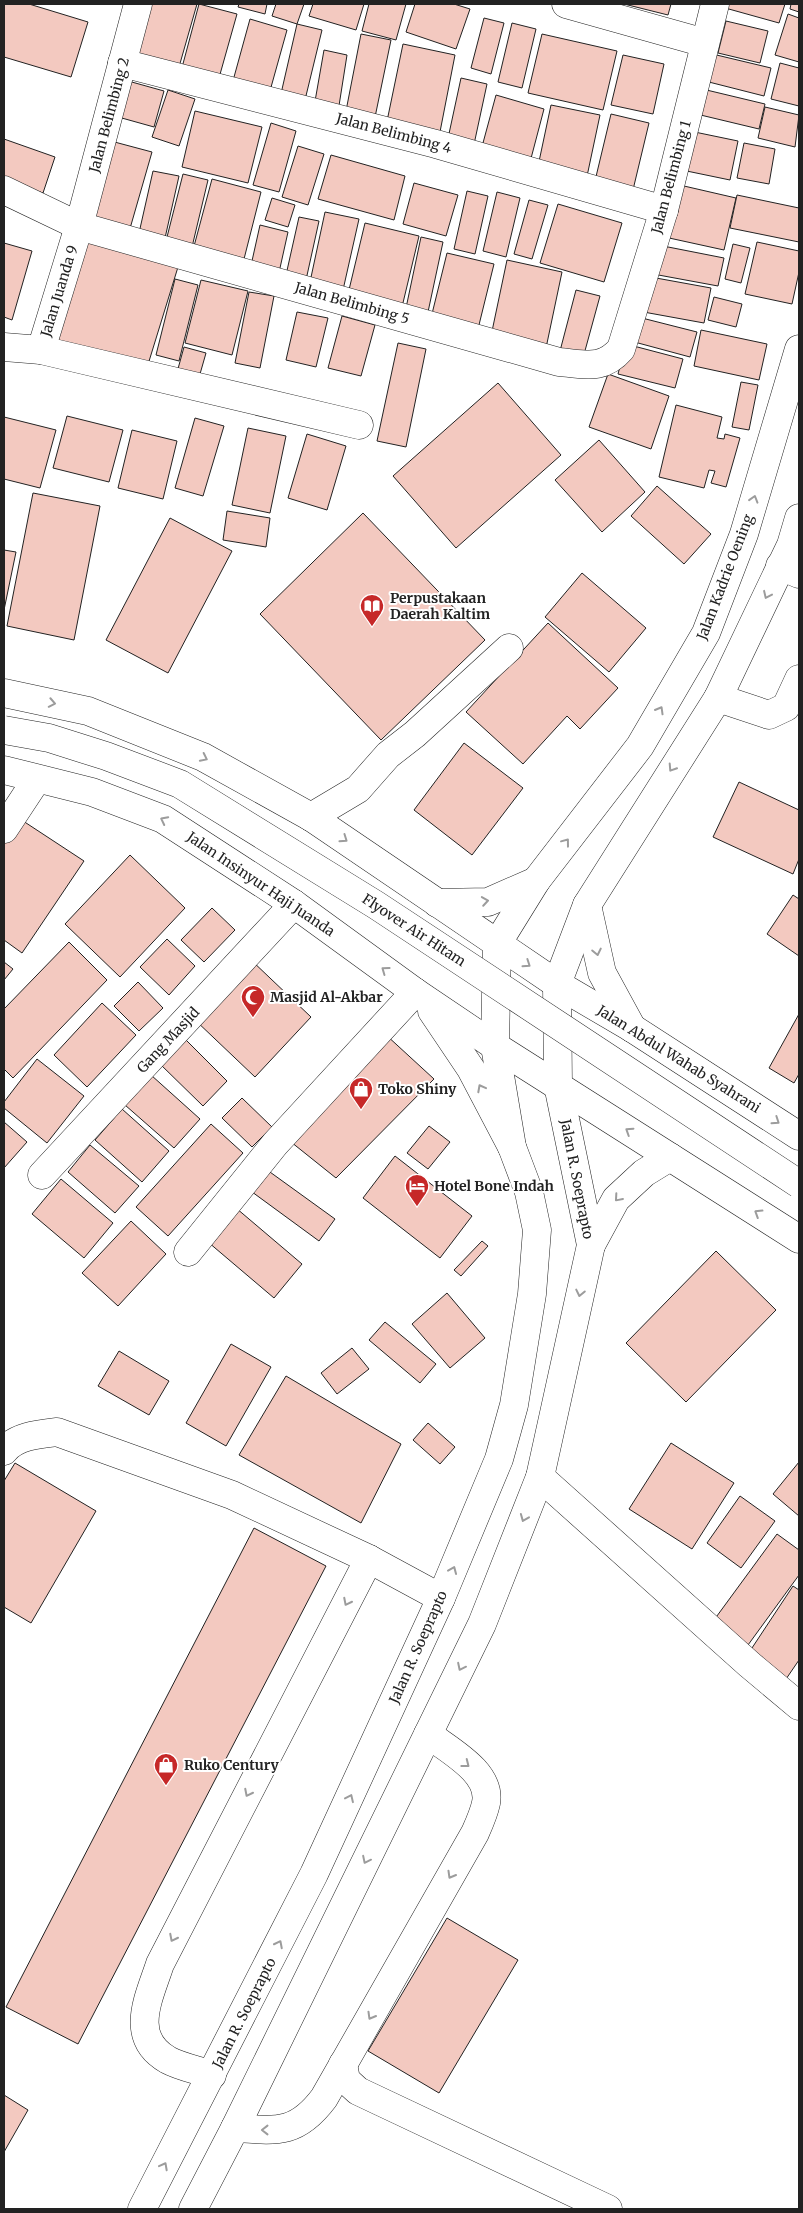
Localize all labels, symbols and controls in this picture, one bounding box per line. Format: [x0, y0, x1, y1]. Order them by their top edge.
street label: Jalan Belimbing 2 [85, 55, 133, 176]
street label: Jalan Belimbing 4 [333, 109, 454, 157]
street label: Jalan Belimbing 1 [647, 118, 695, 237]
street label: Jalan Juanda 9 [36, 243, 81, 340]
street label: Jalan Belimbing 5 [292, 278, 411, 328]
one-way arrow [749, 495, 759, 503]
street label: Jalan Kadrie Oening [692, 511, 757, 643]
place label: Perpustakaan Daerah Kaltim [390, 589, 490, 623]
one-way arrow [762, 590, 773, 599]
library icon: Perpustakaan Daerah Kaltim [359, 593, 385, 627]
one-way arrow [47, 697, 56, 708]
one-way arrow [654, 707, 664, 716]
one-way arrow [199, 752, 208, 762]
one-way arrow [669, 763, 679, 772]
one-way arrow [160, 816, 169, 826]
street label: Jalan Insinyur Haji Juanda [183, 827, 339, 941]
one-way arrow [339, 833, 348, 842]
one-way arrow [560, 838, 569, 848]
street label: Flyover Air Hitam [359, 890, 469, 970]
one-way arrow [481, 896, 490, 906]
one-way arrow [591, 948, 602, 957]
one-way arrow [521, 958, 531, 967]
one-way arrow [382, 968, 391, 976]
mosque icon: Masjid Al-Akbar [240, 984, 266, 1018]
place label: Masjid Al-Akbar [270, 988, 383, 1006]
street label: Jalan Abdul Wahab Syahrani [593, 1001, 765, 1117]
street label: Gang Masjid [133, 1003, 203, 1077]
shop icon: Toko Shiny [348, 1076, 374, 1110]
place label: Toko Shiny [378, 1080, 457, 1098]
one-way arrow [477, 1084, 487, 1093]
one-way arrow [771, 1114, 780, 1124]
street label: Jalan R. Soeprapto [556, 1117, 597, 1240]
one-way arrow [626, 1128, 635, 1137]
hotel icon: Hotel Bone Indah [404, 1173, 430, 1207]
place label: Hotel Bone Indah [434, 1177, 555, 1195]
one-way arrow [615, 1192, 624, 1201]
one-way arrow [754, 1209, 763, 1219]
one-way arrow [576, 1288, 586, 1297]
one-way arrow [520, 1513, 530, 1522]
one-way arrow [447, 1566, 457, 1575]
street label: Jalan R. Soeprapto [385, 1588, 451, 1707]
one-way arrow [343, 1597, 353, 1606]
one-way arrow [457, 1662, 467, 1671]
shop icon: Ruko Century [153, 1752, 179, 1786]
place label: Ruko Century [184, 1756, 280, 1774]
one-way arrow [461, 1758, 470, 1767]
one-way arrow [244, 1788, 254, 1797]
one-way arrow [343, 1794, 354, 1803]
one-way arrow [363, 1855, 373, 1864]
one-way arrow [447, 1870, 457, 1879]
one-way arrow [169, 1932, 179, 1941]
one-way arrow [273, 1940, 283, 1949]
street label: Jalan R. Soeprapto [208, 1955, 280, 2072]
one-way arrow [367, 2011, 377, 2020]
one-way arrow [260, 2125, 268, 2135]
one-way arrow [158, 2162, 168, 2171]

